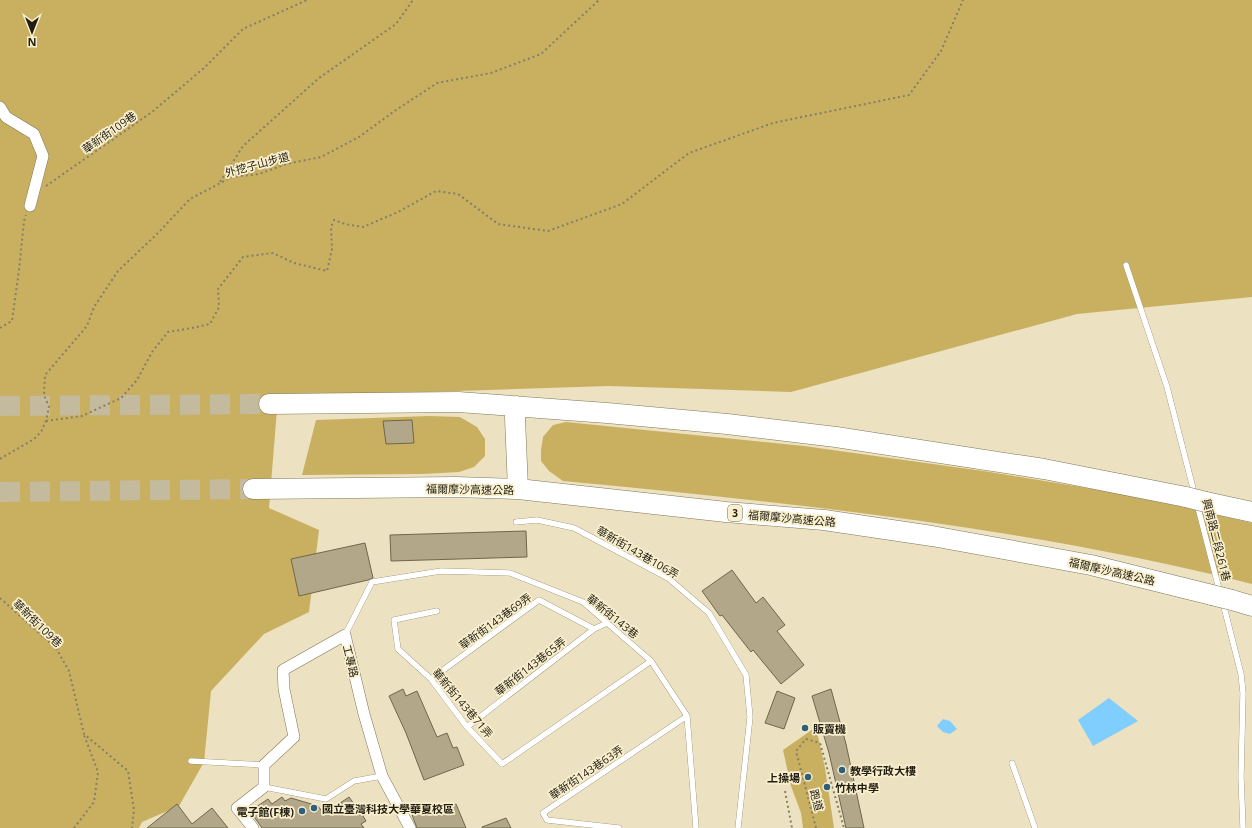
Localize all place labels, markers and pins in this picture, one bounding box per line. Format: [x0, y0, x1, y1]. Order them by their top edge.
place label: 販賣機 [813, 721, 846, 736]
marker: 販賣機 [800, 723, 810, 733]
place label: 教學行政大樓 [850, 763, 916, 778]
marker: 教學行政大樓 [837, 765, 847, 775]
place label: 上操場 [767, 770, 800, 785]
marker: 上操場 [803, 772, 813, 782]
place label: 竹林中學 [835, 780, 879, 795]
marker: 竹林中學 [822, 782, 832, 792]
place label: 國立臺灣科技大學華夏校區 [322, 801, 454, 816]
marker: 國立臺灣科技大學華夏校區 [309, 803, 319, 813]
place label: 電子館(F棟) [237, 804, 294, 819]
marker: 電子館(F棟) [297, 806, 307, 816]

